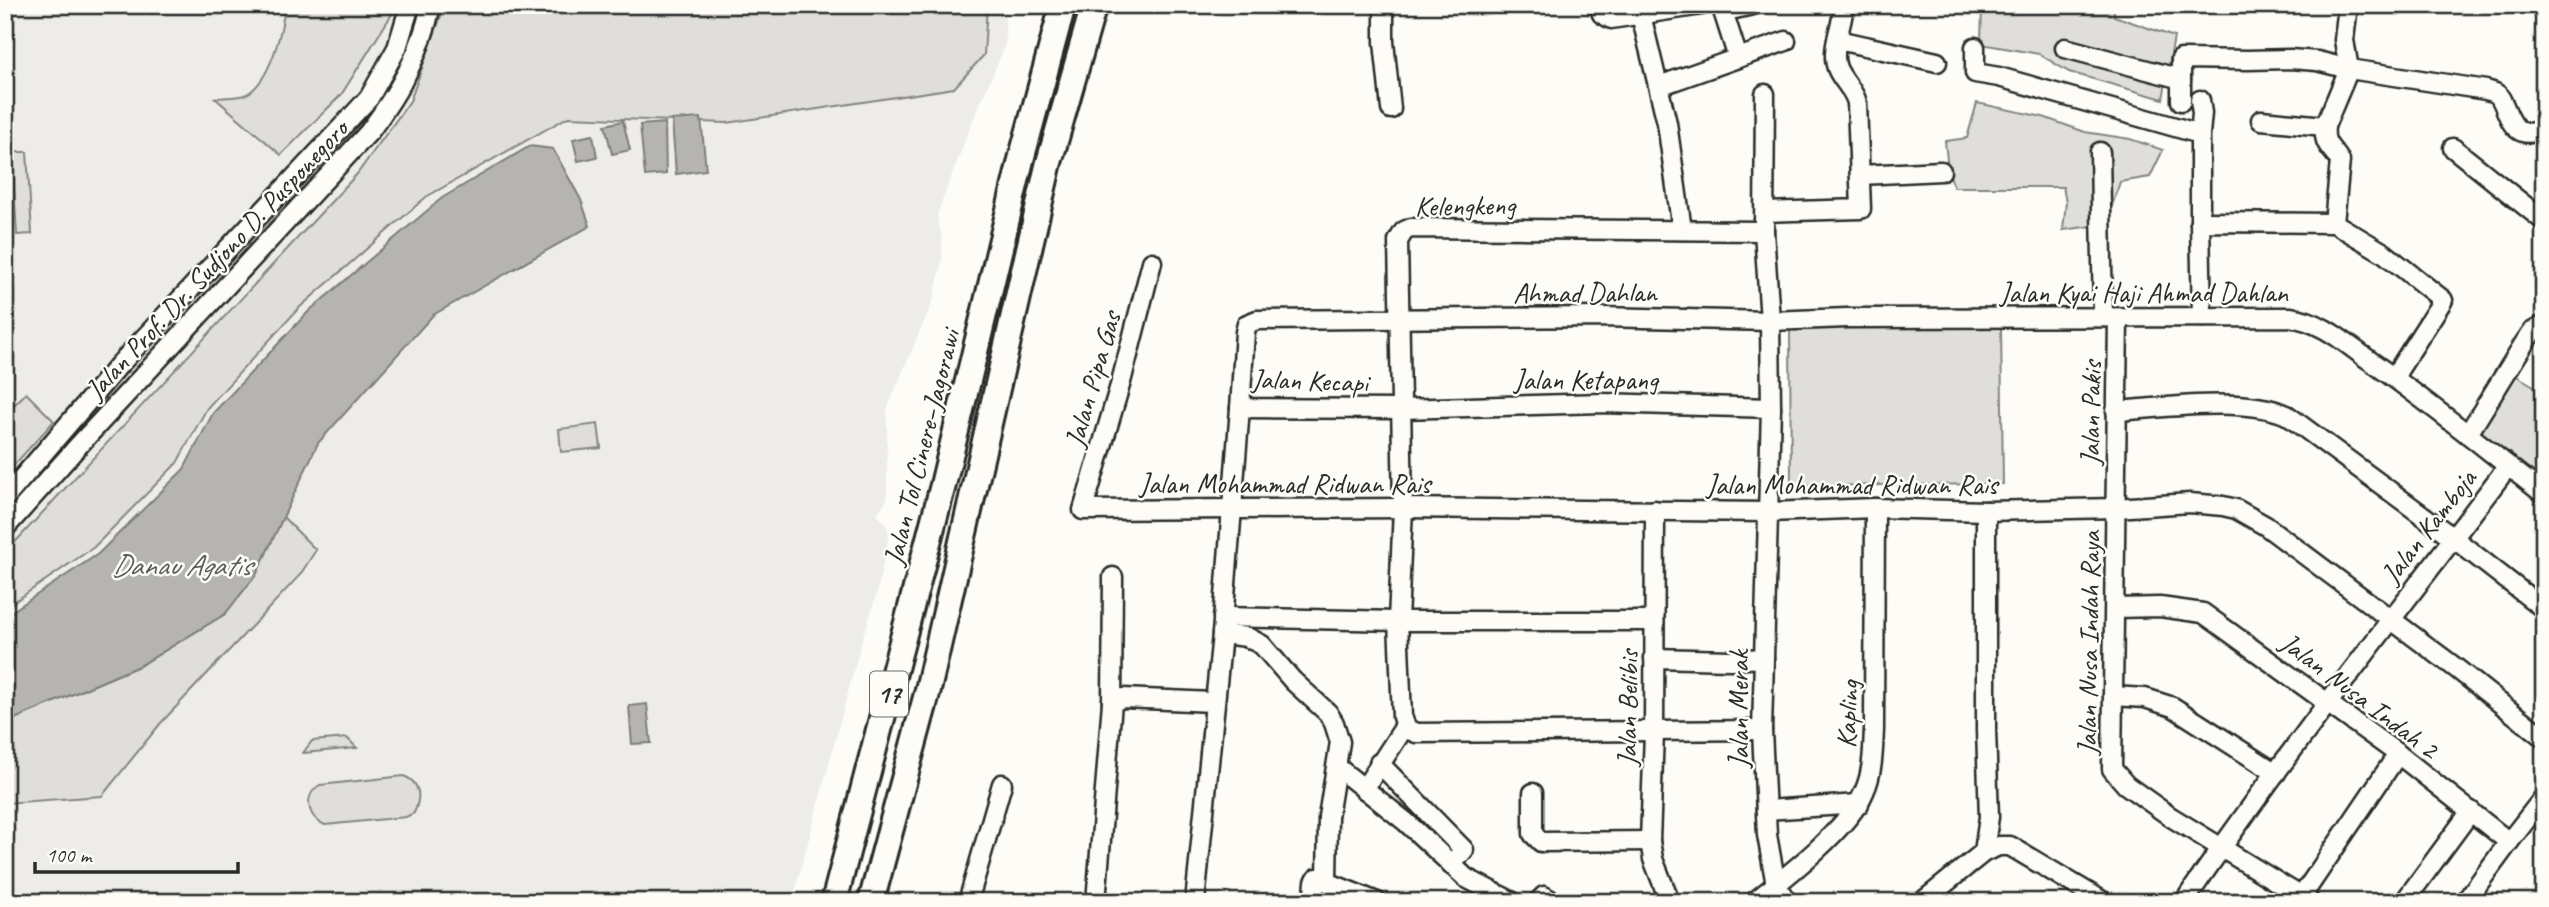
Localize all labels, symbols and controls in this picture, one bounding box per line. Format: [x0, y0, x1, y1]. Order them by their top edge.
street label: Jalan Prof. Dr. Sudjono D. Pusponegoro [76, 110, 357, 408]
street label: Kelengkeng [1414, 187, 1518, 224]
street label: Ahmad Dahlan [1513, 275, 1658, 310]
street label: Jalan Kyai Haji Ahmad Dahlan [1998, 275, 2289, 310]
street label: Jalan Pipa Gas [1056, 305, 1129, 453]
street label: Jalan Tol Cinere–Jagorawi [875, 322, 969, 570]
street label: Jalan Pakis [2072, 358, 2109, 467]
street label: Jalan Kecapi [1249, 361, 1373, 400]
street label: Jalan Ketapang [1512, 362, 1660, 397]
street label: Jalan Kamboja [2372, 461, 2485, 592]
street label: Jalan Mohammad Ridwan Rais [1138, 466, 1433, 501]
street label: Jalan Mohammad Ridwan Rais [1705, 467, 2000, 502]
street label: Jalan Nusa Indah Raya [2069, 529, 2108, 757]
water label: Danau Agatis [112, 546, 256, 584]
street label: Jalan Nusa Indah 2 [2272, 624, 2447, 768]
street label: Jalan Belibis [1609, 647, 1646, 768]
street label: Jalan Merak [1721, 647, 1756, 770]
road number: 17 [870, 672, 908, 716]
street label: Kapling [1828, 678, 1867, 749]
scale bar [35, 830, 238, 874]
text: 100 m [46, 842, 93, 868]

